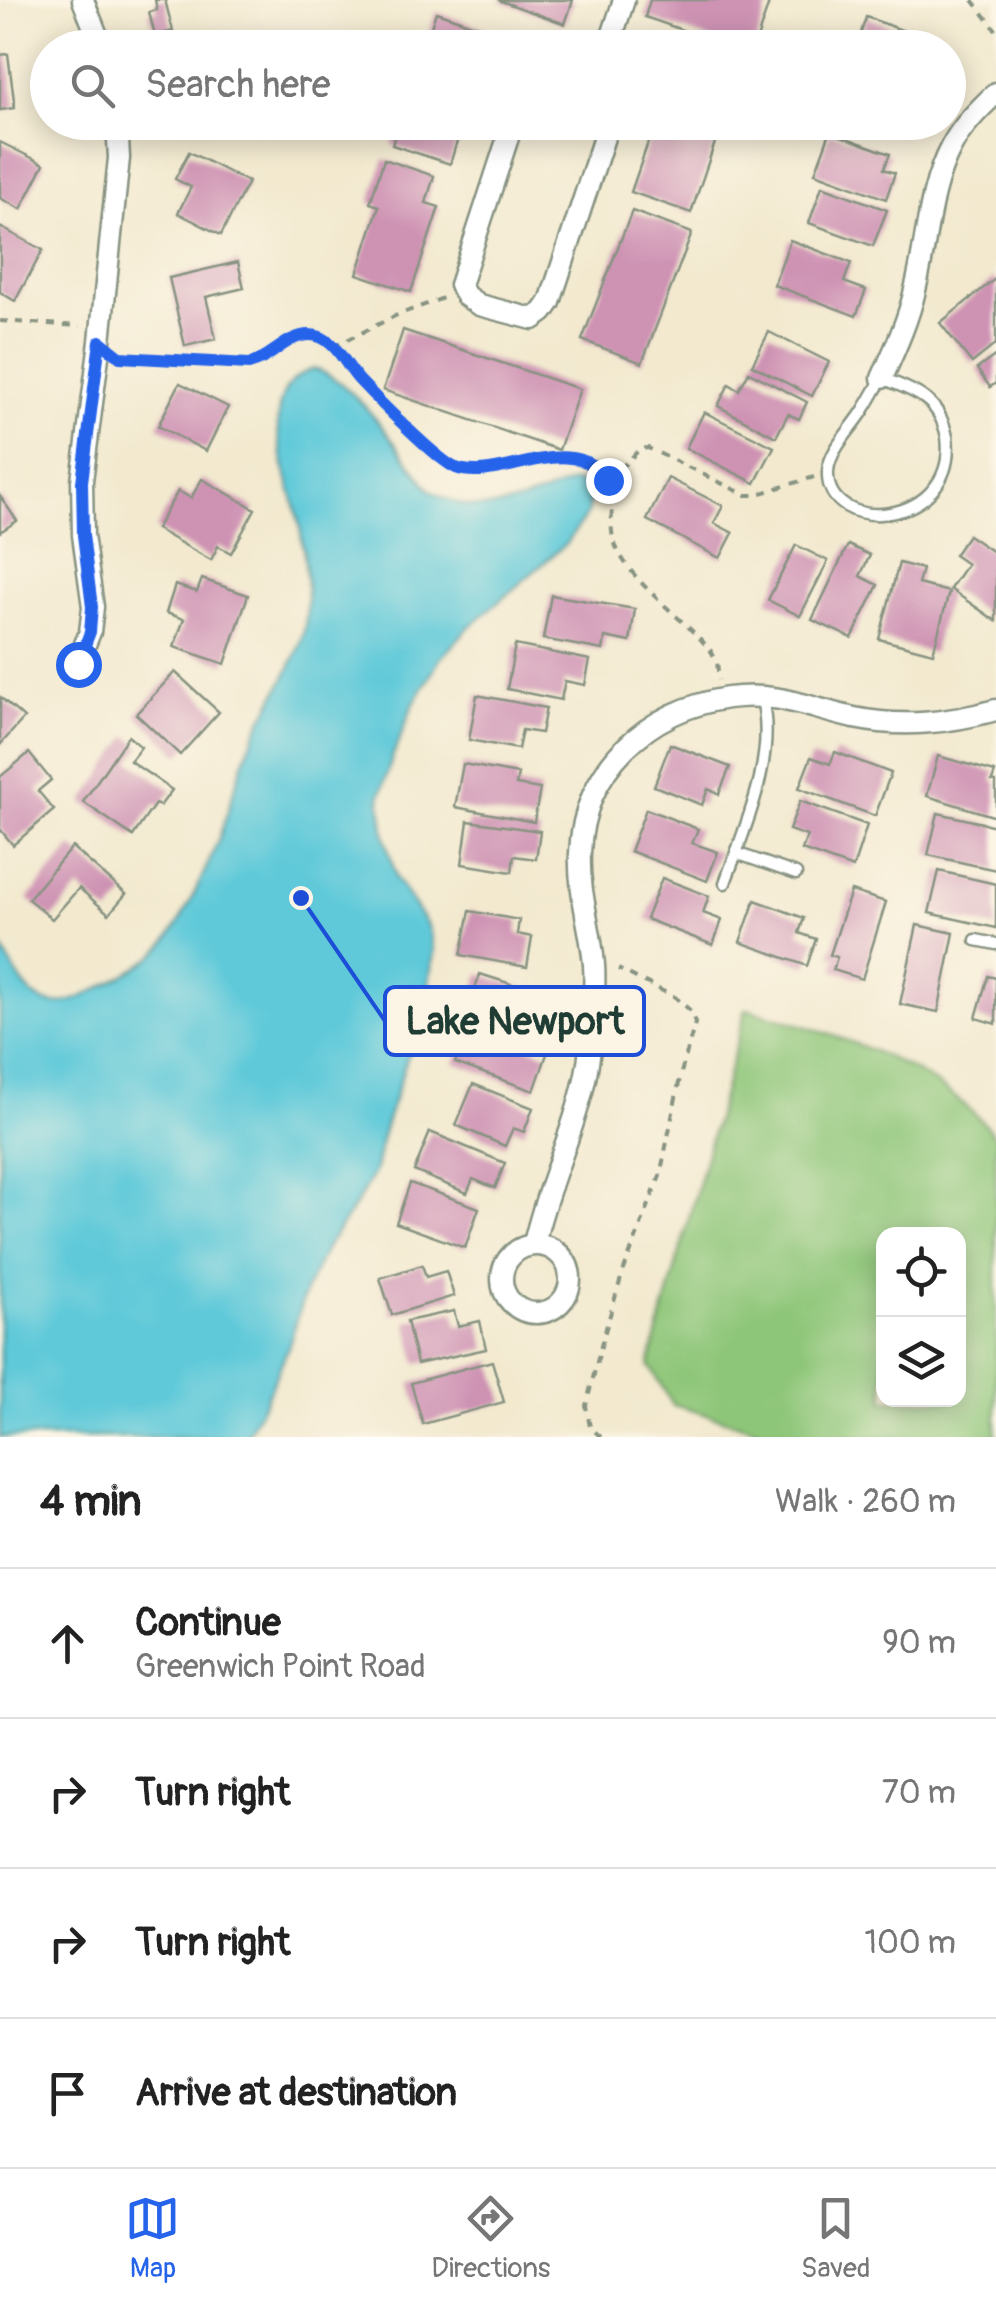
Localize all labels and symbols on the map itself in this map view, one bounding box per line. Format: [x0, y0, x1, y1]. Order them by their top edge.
route end [586, 458, 632, 504]
route start [56, 642, 102, 688]
callout: Lake Newport [385, 987, 644, 1055]
text: Lake Newport [405, 998, 625, 1046]

